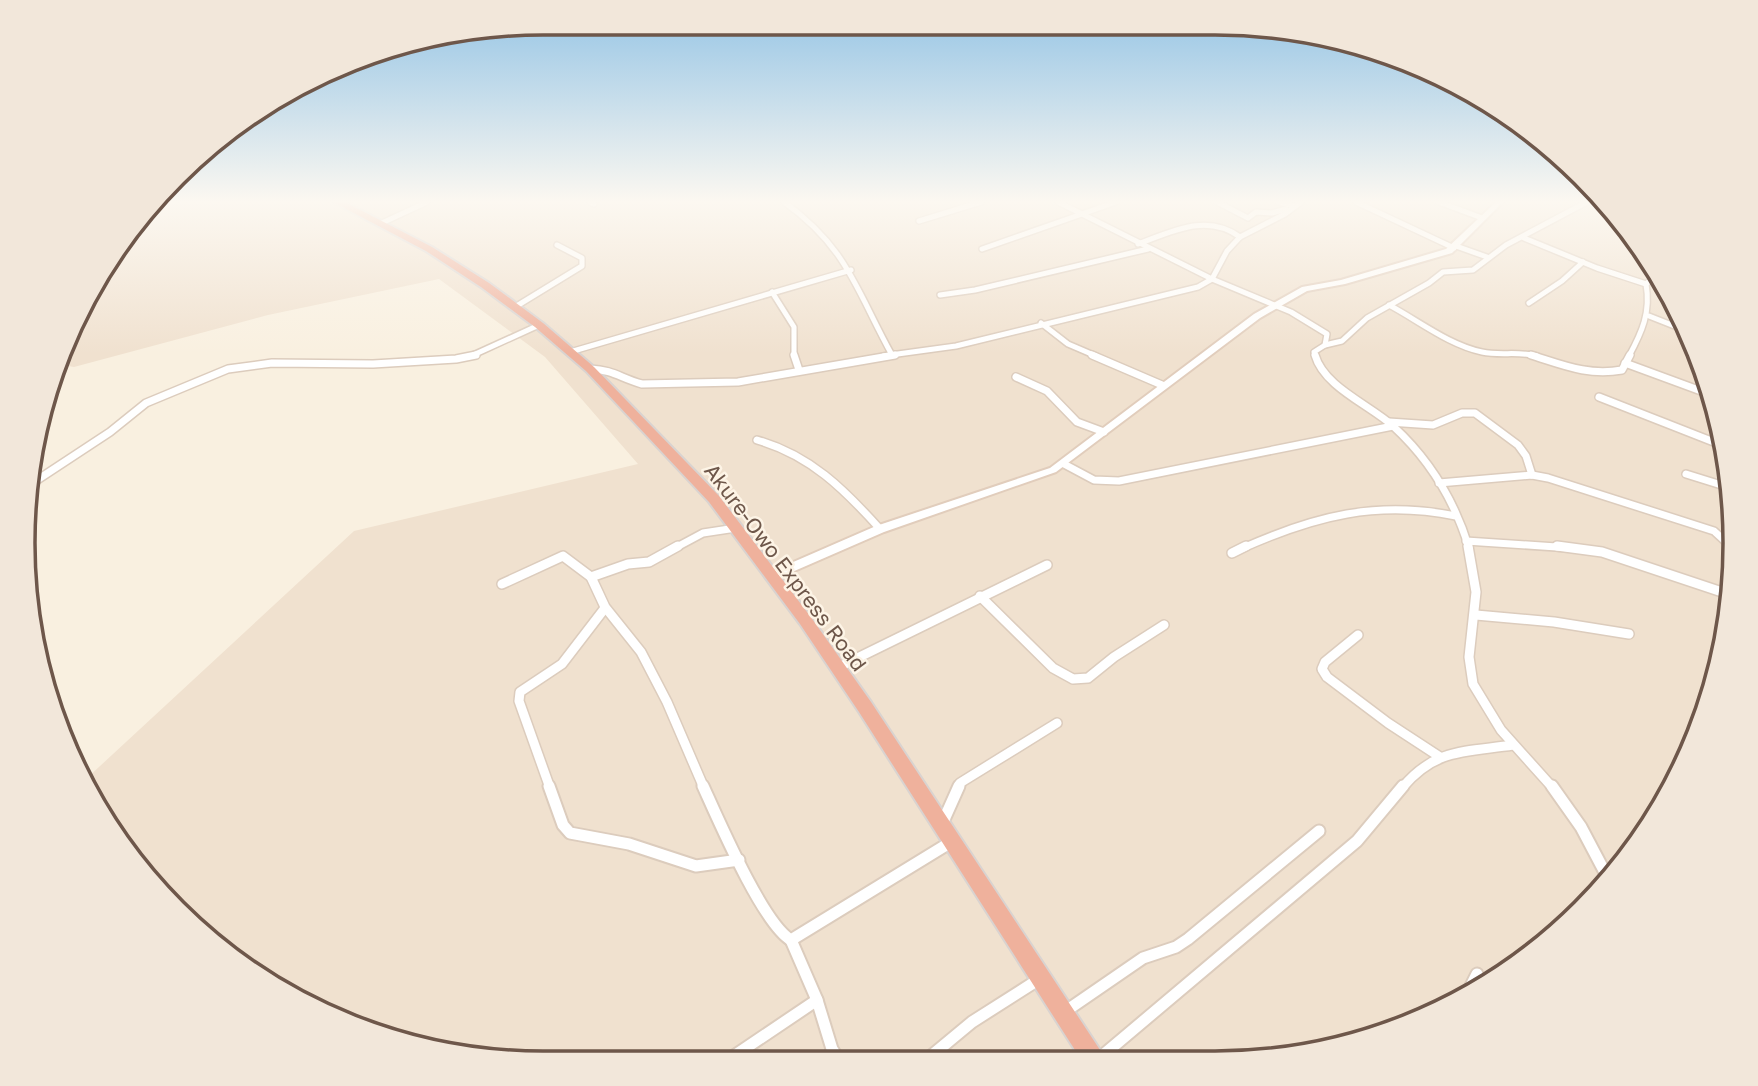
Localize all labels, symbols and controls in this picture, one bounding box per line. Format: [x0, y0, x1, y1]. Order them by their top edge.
street label: Akure-Owo Express Road [699, 458, 873, 676]

